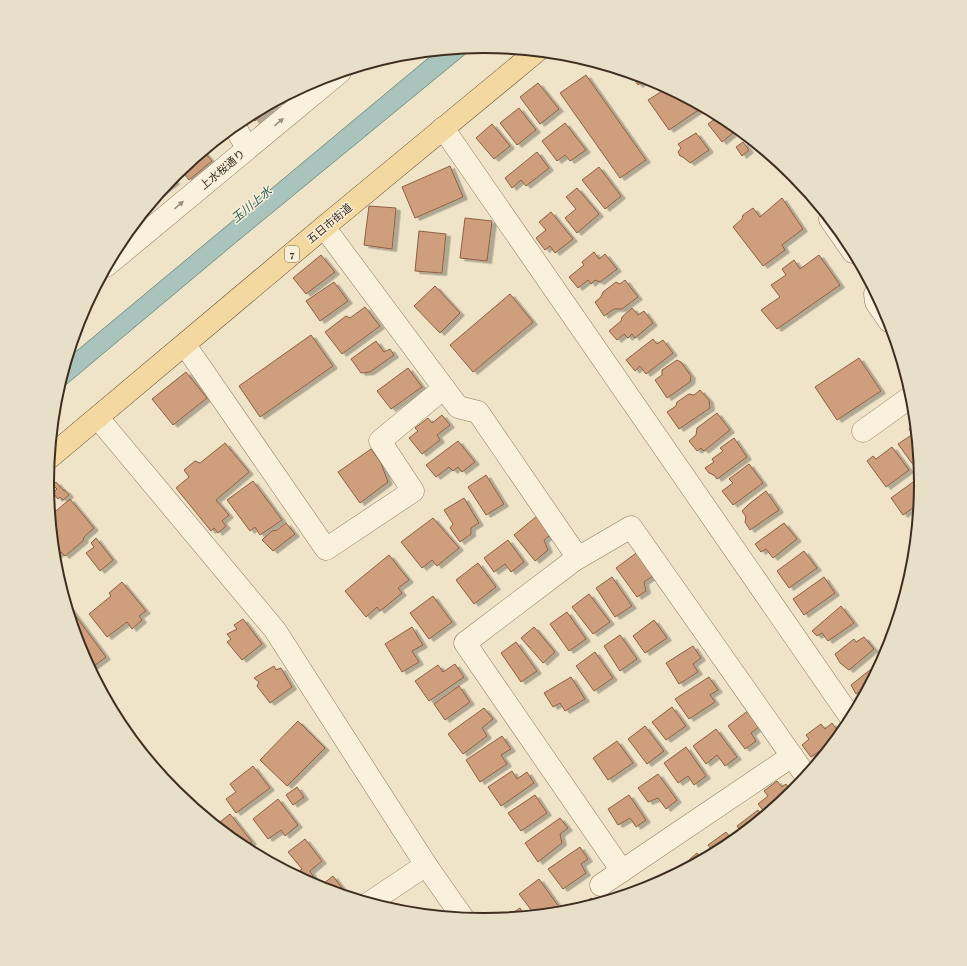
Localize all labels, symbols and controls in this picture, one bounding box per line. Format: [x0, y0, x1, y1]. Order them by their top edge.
one-way arrow [273, 118, 284, 126]
street label: 上水桜通り [196, 146, 248, 192]
water label: 玉川上水 [227, 181, 276, 226]
street label: 五日市街道 [303, 200, 355, 246]
one-way arrow [173, 201, 184, 209]
road number: 7 [285, 246, 299, 262]

